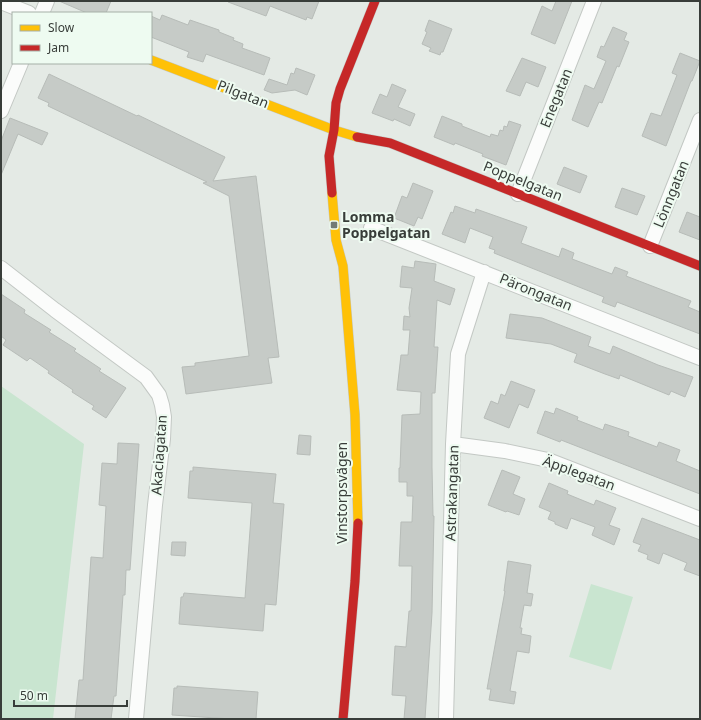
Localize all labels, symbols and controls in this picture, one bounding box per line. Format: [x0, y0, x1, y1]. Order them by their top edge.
legend [12, 12, 152, 64]
text: Slow [48, 19, 75, 36]
text: Jam [47, 39, 69, 56]
street label: Enegatan [535, 65, 576, 130]
street label: Pilgatan [215, 75, 272, 112]
street label: Poppelgatan [481, 156, 566, 205]
street label: Lönngatan [648, 157, 693, 230]
place label: Lomma Poppelgatan [342, 207, 430, 242]
marker: Lomma Poppelgatan [329, 220, 339, 230]
street label: Pärongatan [497, 268, 575, 315]
street label: Akaciagatan [146, 414, 171, 496]
street label: Vinstorpsvägen [332, 442, 351, 544]
street label: Astrakangatan [440, 445, 463, 541]
street label: Äpplegatan [540, 451, 618, 494]
scale bar [14, 682, 127, 708]
text: 50 m [20, 687, 48, 704]

